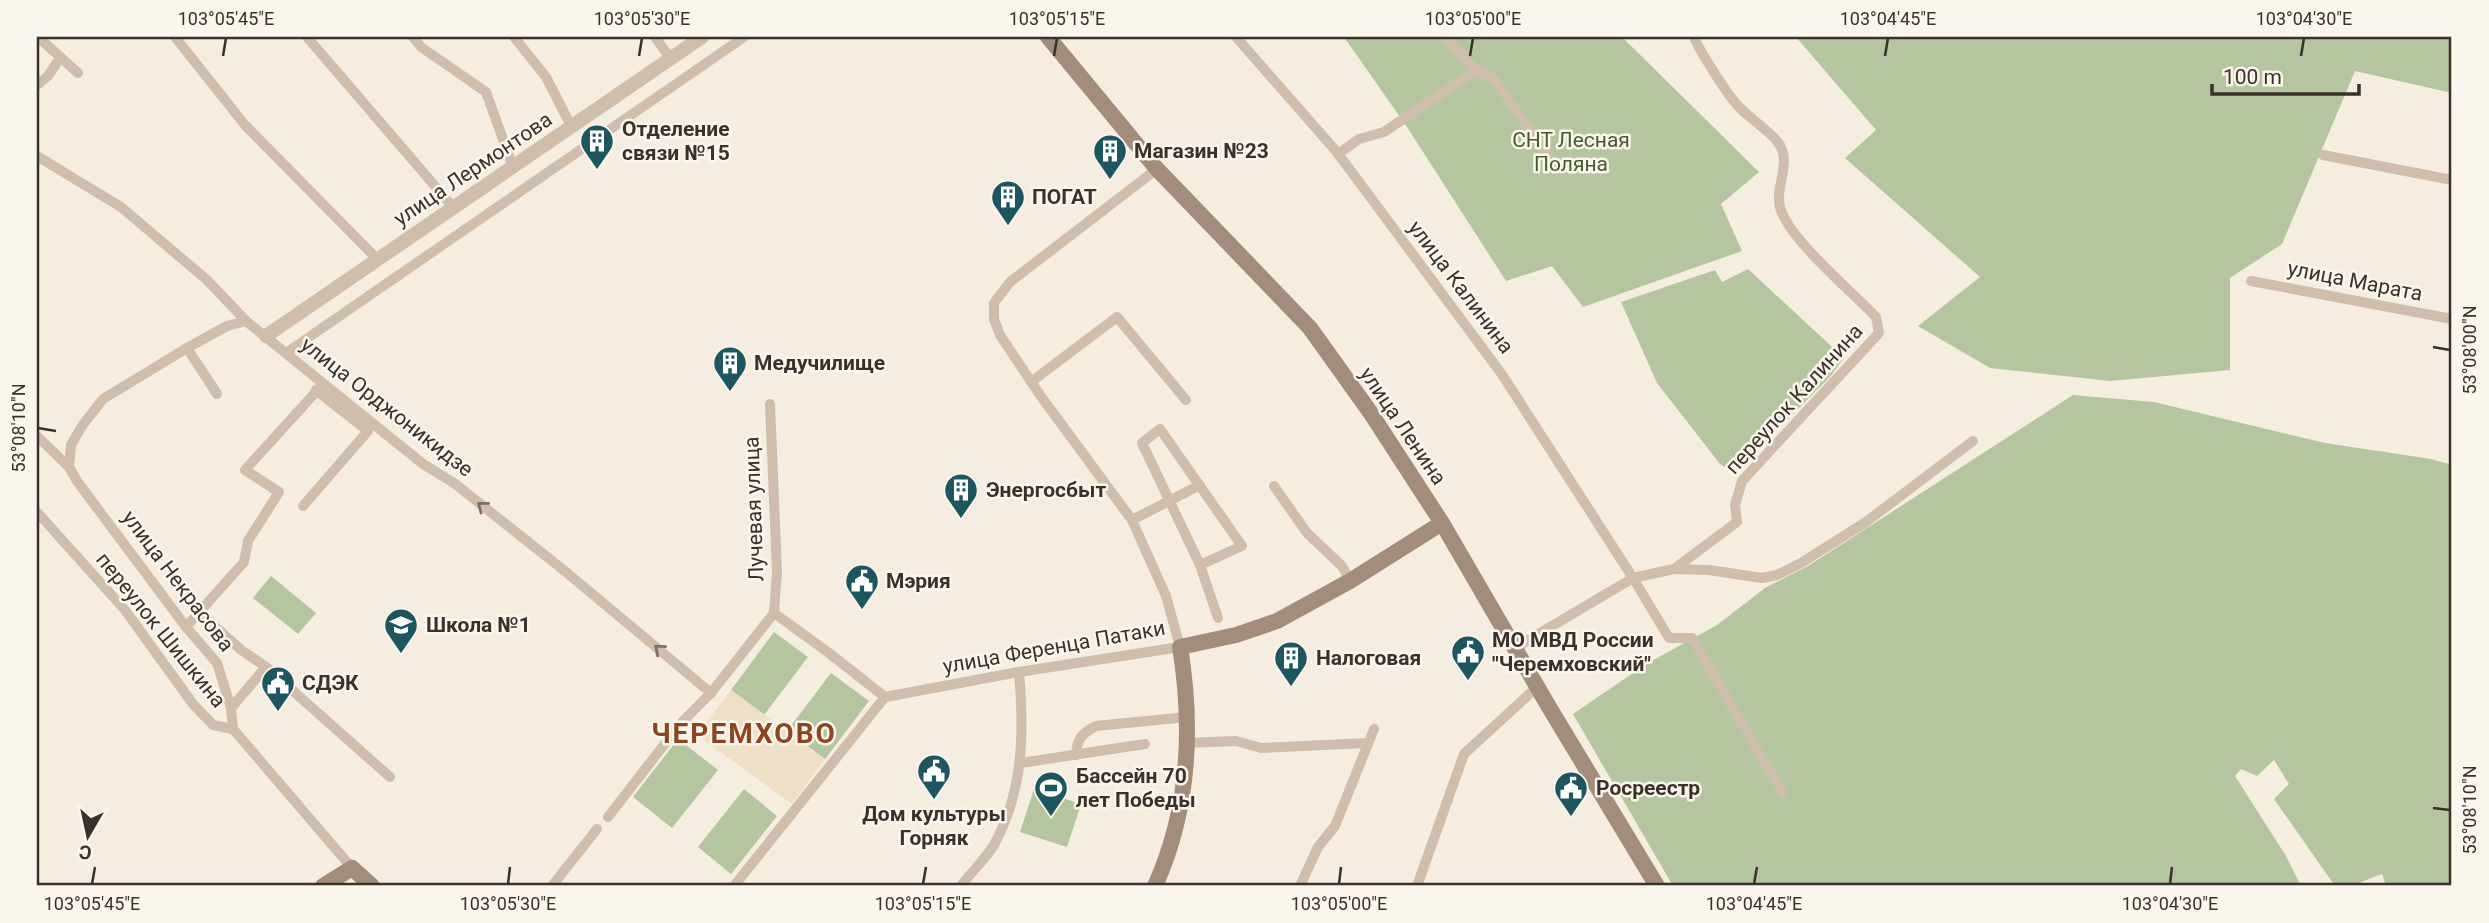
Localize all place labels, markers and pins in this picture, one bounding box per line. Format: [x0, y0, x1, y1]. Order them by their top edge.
place label: Отделение связи №15 [622, 117, 730, 165]
building icon: Отделение связи №15 [578, 122, 616, 171]
building icon: Магазин №23 [1091, 132, 1129, 181]
place label: Магазин №23 [1134, 139, 1269, 163]
building icon: ПОГАТ [989, 178, 1027, 227]
place label: ПОГАТ [1032, 185, 1097, 209]
building icon: Медучилище [711, 344, 749, 393]
place label: Медучилище [754, 351, 885, 375]
building icon: Энергосбыт [942, 471, 980, 520]
place label: Энергосбыт [986, 478, 1106, 502]
public building icon: Мэрия [843, 562, 881, 611]
place label: Мэрия [886, 569, 951, 593]
school or university icon: Школа №1 [382, 606, 420, 655]
place label: Школа №1 [426, 613, 531, 637]
place label: МО МВД России "Черемховский" [1492, 628, 1654, 676]
public building icon: МО МВД России "Черемховский" [1449, 633, 1487, 682]
building icon: Налоговая [1272, 639, 1310, 688]
place label: Налоговая [1316, 646, 1421, 670]
public building icon: СДЭК [259, 664, 297, 713]
place label: СДЭК [302, 671, 359, 695]
public building icon: Дом культуры Горняк [915, 752, 953, 801]
place label: Бассейн 70 лет Победы [1076, 764, 1196, 812]
sports icon: Бассейн 70 лет Победы [1032, 769, 1070, 818]
public building icon: Росреестр [1552, 769, 1590, 818]
place label: Росреестр [1596, 776, 1700, 800]
place label: Дом культуры Горняк [862, 802, 1006, 850]

